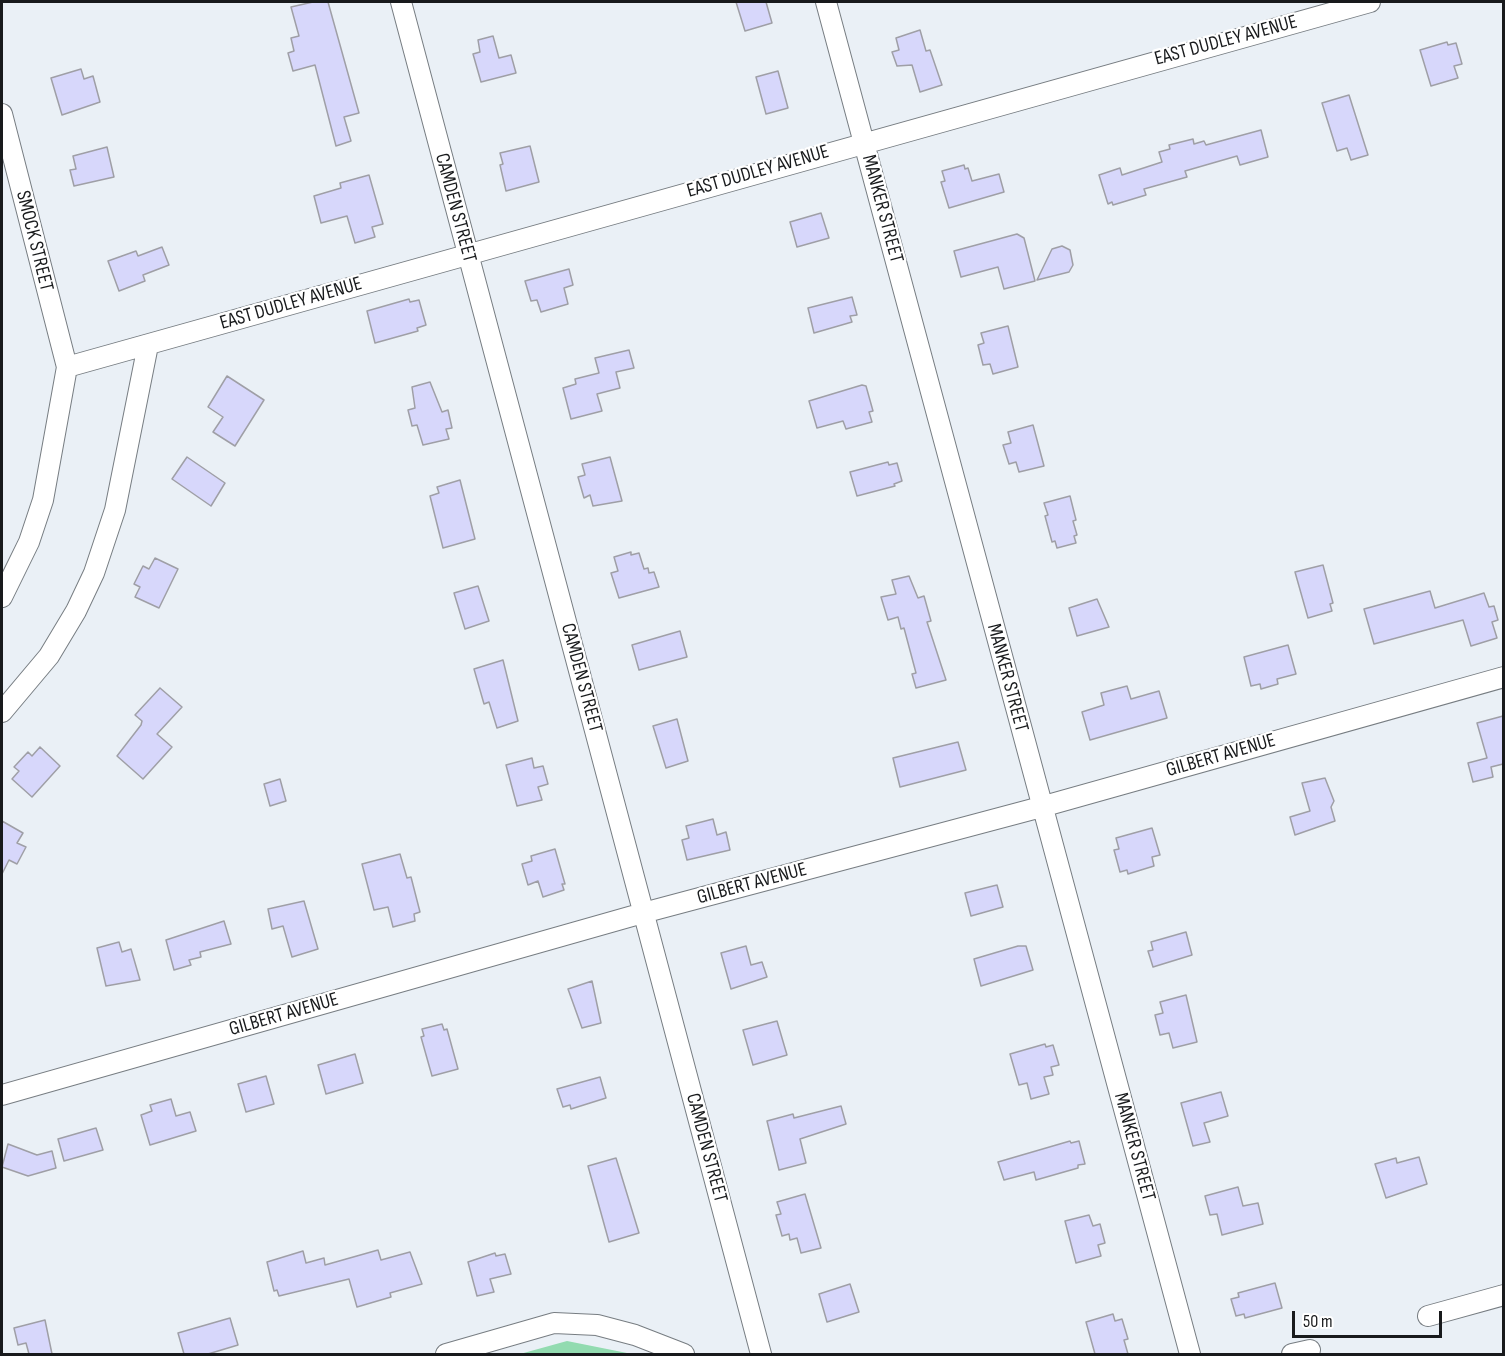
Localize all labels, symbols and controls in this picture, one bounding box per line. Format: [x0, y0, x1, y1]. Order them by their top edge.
street label: EAST DUDLEY AVENUE [1152, 10, 1300, 72]
street label: EAST DUDLEY AVENUE [684, 140, 832, 204]
street label: CAMDEN STREET [429, 151, 481, 265]
street label: MANKER STREET [856, 152, 908, 266]
street label: SMOCK STREET [10, 188, 58, 294]
street label: EAST DUDLEY AVENUE [217, 272, 365, 336]
street label: CAMDEN STREET [555, 621, 607, 735]
street label: MANKER STREET [981, 621, 1033, 735]
street label: GILBERT AVENUE [1164, 729, 1278, 783]
street label: GILBERT AVENUE [695, 858, 809, 910]
street label: GILBERT AVENUE [227, 988, 341, 1042]
street label: MANKER STREET [1108, 1090, 1160, 1204]
street label: CAMDEN STREET [680, 1091, 732, 1205]
scale bar [1295, 1299, 1445, 1337]
text: 50 m [1303, 1311, 1333, 1332]

